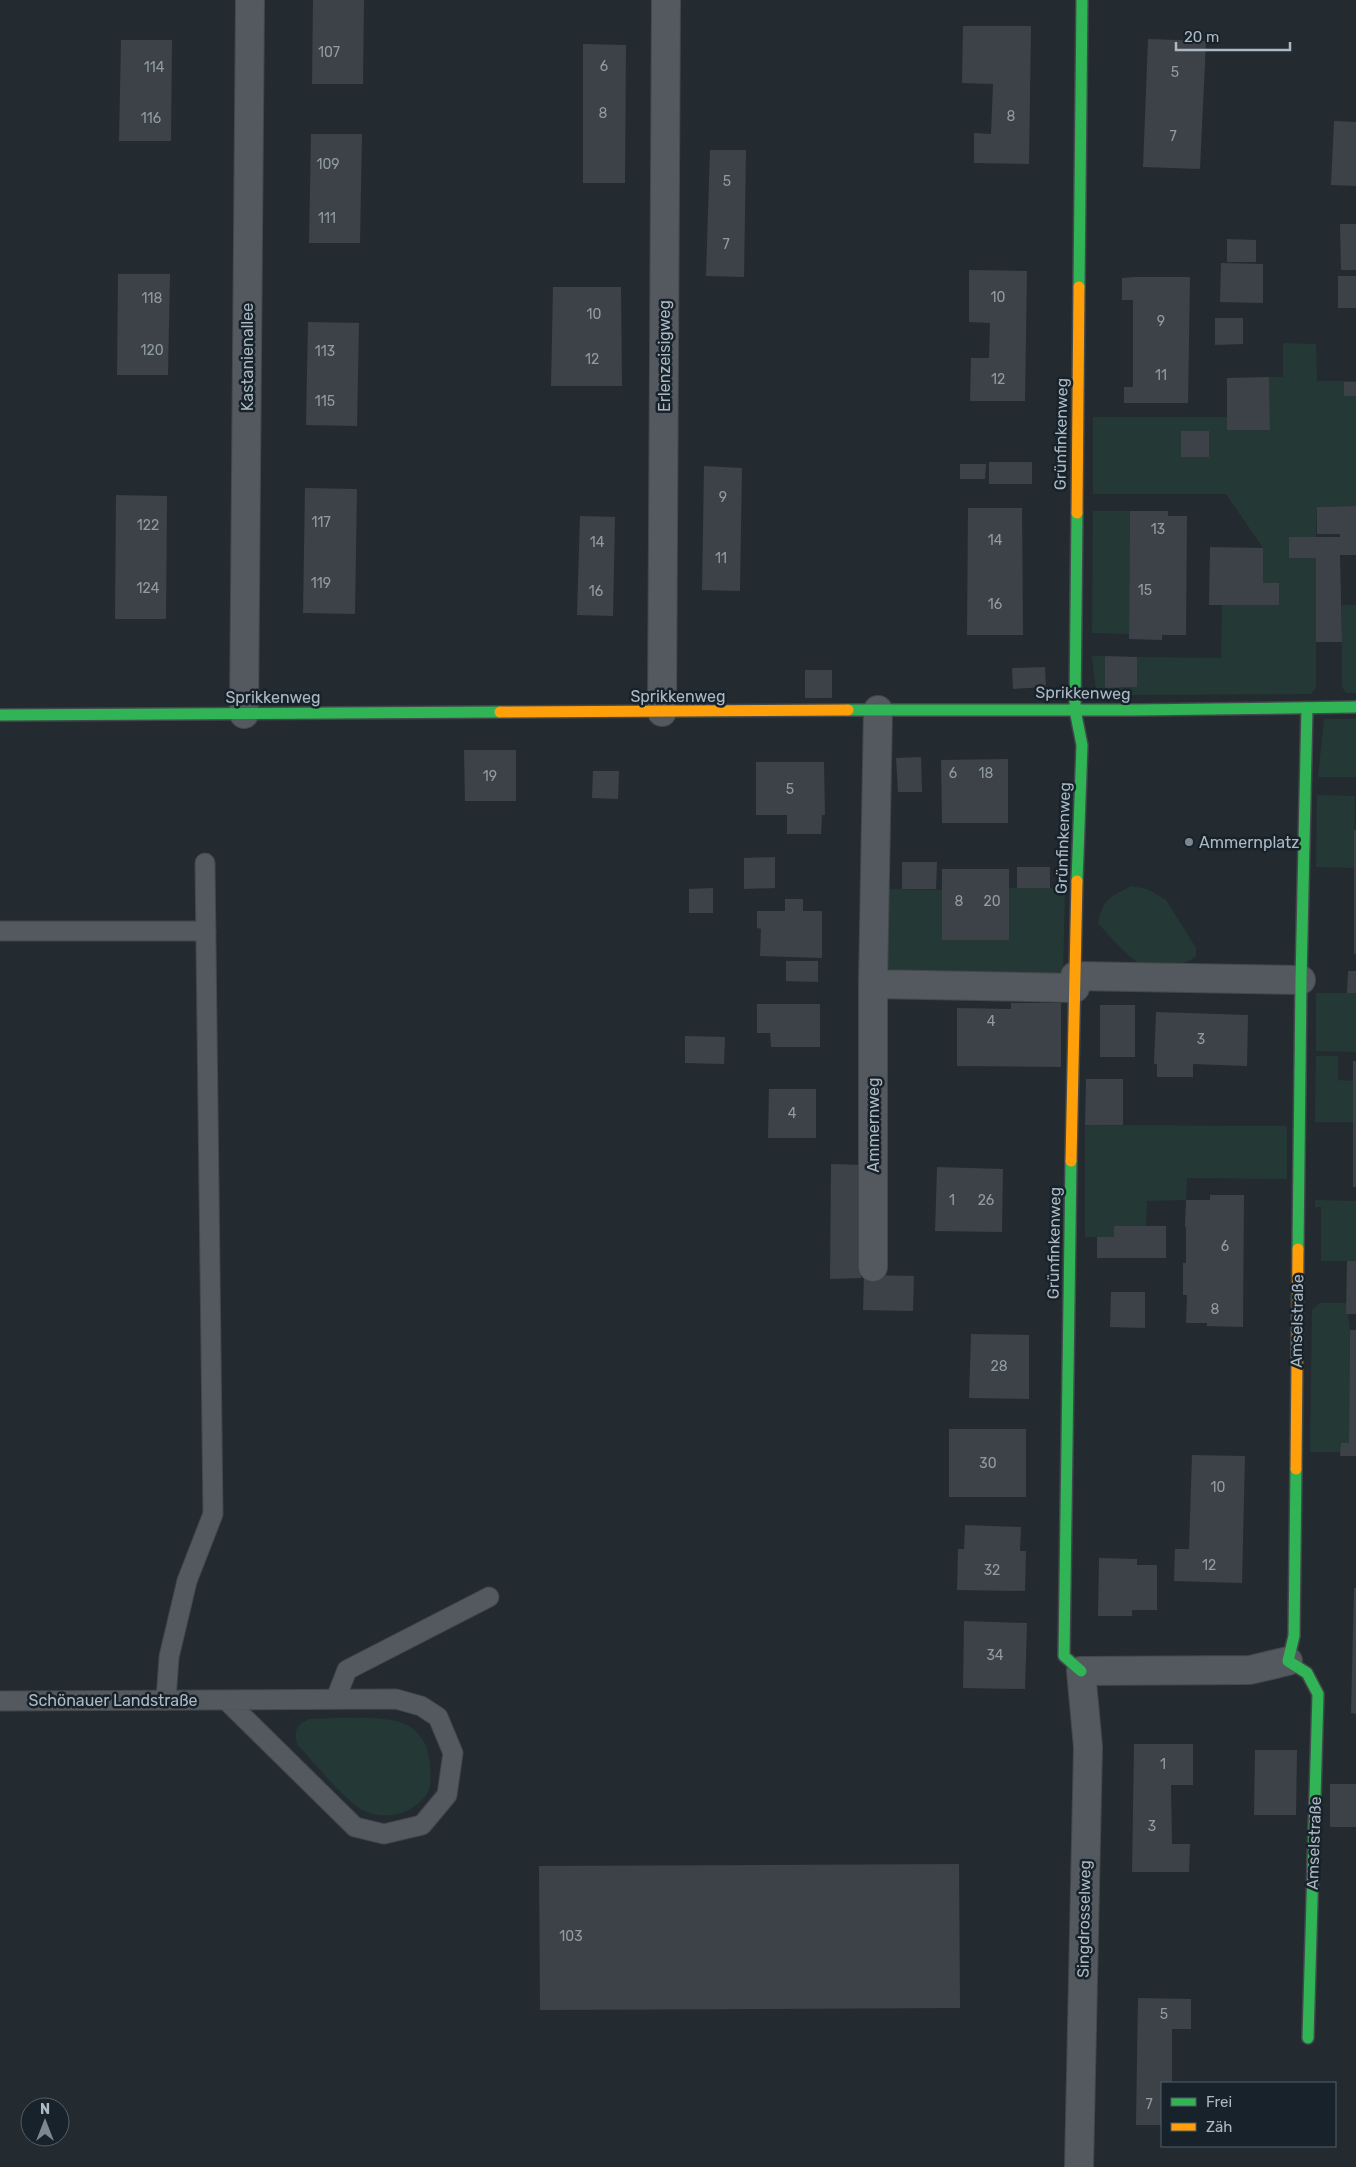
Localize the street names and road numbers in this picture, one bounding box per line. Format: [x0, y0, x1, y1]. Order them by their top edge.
street label: Erlenzeisigweg [655, 300, 674, 412]
street label: Kastanienallee [238, 303, 257, 411]
street label: Grünfinkenweg [1051, 378, 1071, 490]
street label: Sprikkenweg [1035, 683, 1131, 703]
street label: Sprikkenweg [630, 687, 726, 706]
street label: Sprikkenweg [225, 688, 321, 707]
street label: Grünfinkenweg [1052, 782, 1074, 894]
street label: Ammernweg [864, 1078, 883, 1172]
street label: Grünfinkenweg [1044, 1187, 1064, 1299]
street label: Amselstraße [1287, 1274, 1307, 1368]
street label: Schönauer Landstraße [28, 1691, 198, 1710]
street label: Amselstraße [1303, 1796, 1325, 1890]
street label: Singdrosselweg [1073, 1860, 1095, 1978]

